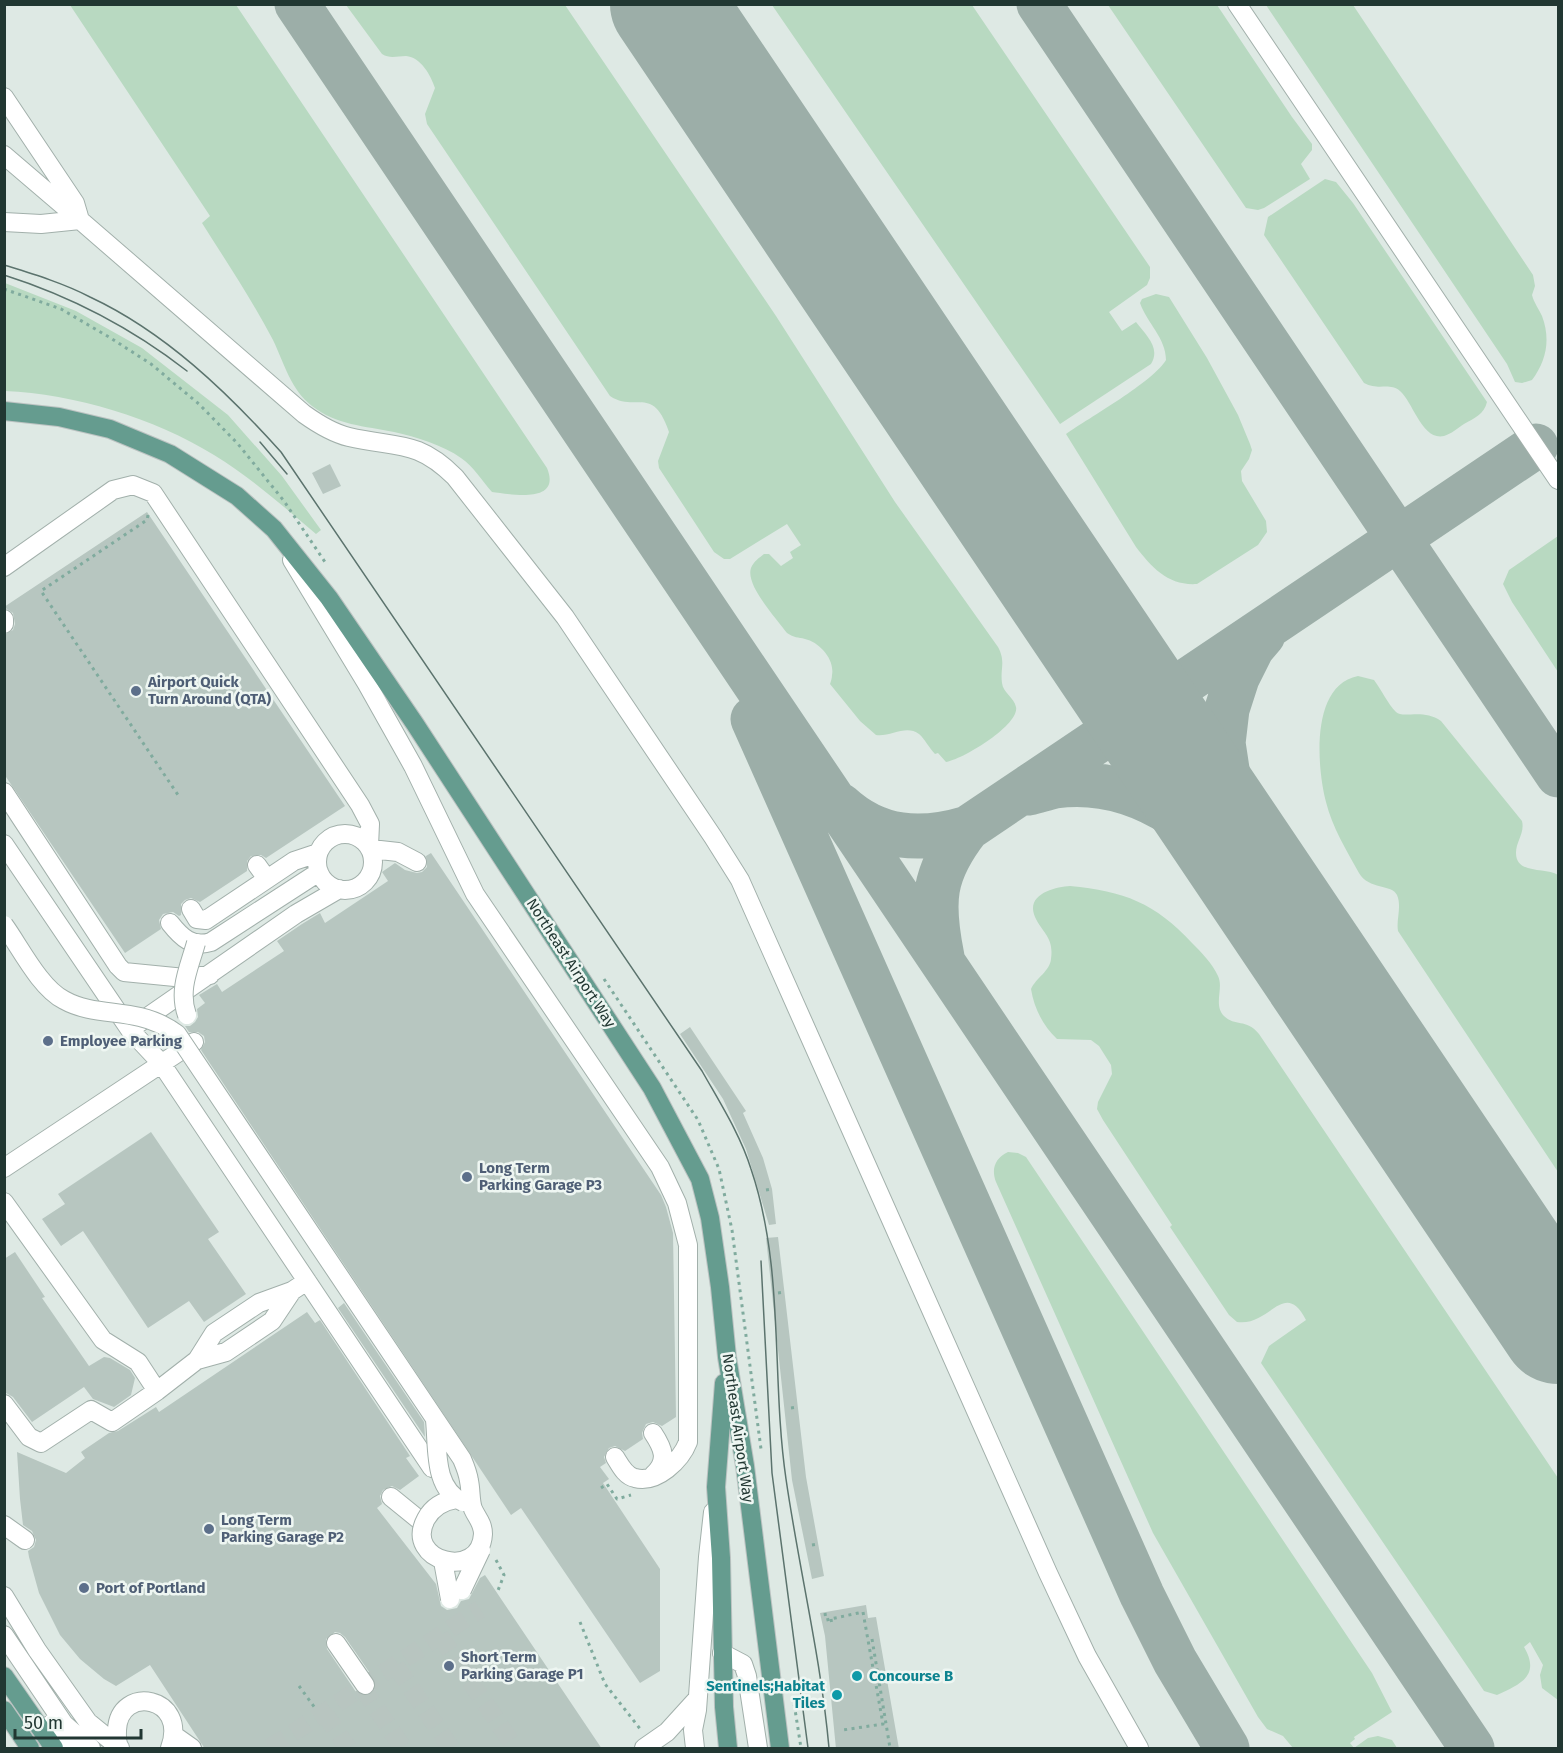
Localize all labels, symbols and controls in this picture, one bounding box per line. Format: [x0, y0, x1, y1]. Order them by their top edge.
place label: Airport Quick Turn Around (QTA) [147, 673, 271, 708]
marker: Airport Quick Turn Around (QTA) [129, 684, 143, 698]
street label: Northeast Airport Way [523, 895, 620, 1031]
place label: Employee Parking [60, 1032, 183, 1050]
marker: Employee Parking [41, 1034, 55, 1048]
place label: Long Term Parking Garage P3 [479, 1159, 602, 1194]
marker: Long Term Parking Garage P3 [460, 1170, 474, 1184]
street label: Northeast Airport Way [719, 1352, 757, 1504]
place label: Long Term Parking Garage P2 [221, 1511, 344, 1546]
marker: Long Term Parking Garage P2 [202, 1522, 216, 1536]
place label: Port of Portland [96, 1579, 206, 1597]
marker: Port of Portland [77, 1581, 91, 1595]
place label: Short Term Parking Garage P1 [461, 1648, 583, 1683]
marker: Short Term Parking Garage P1 [442, 1659, 456, 1673]
place label: Concourse B [869, 1667, 953, 1685]
marker: Concourse B [850, 1669, 864, 1683]
place label: Sentinels;Habitat Tiles [706, 1677, 825, 1712]
marker: Sentinels;Habitat Tiles [830, 1688, 844, 1702]
scale bar [15, 1702, 141, 1740]
text: 50 m [24, 1712, 63, 1734]

